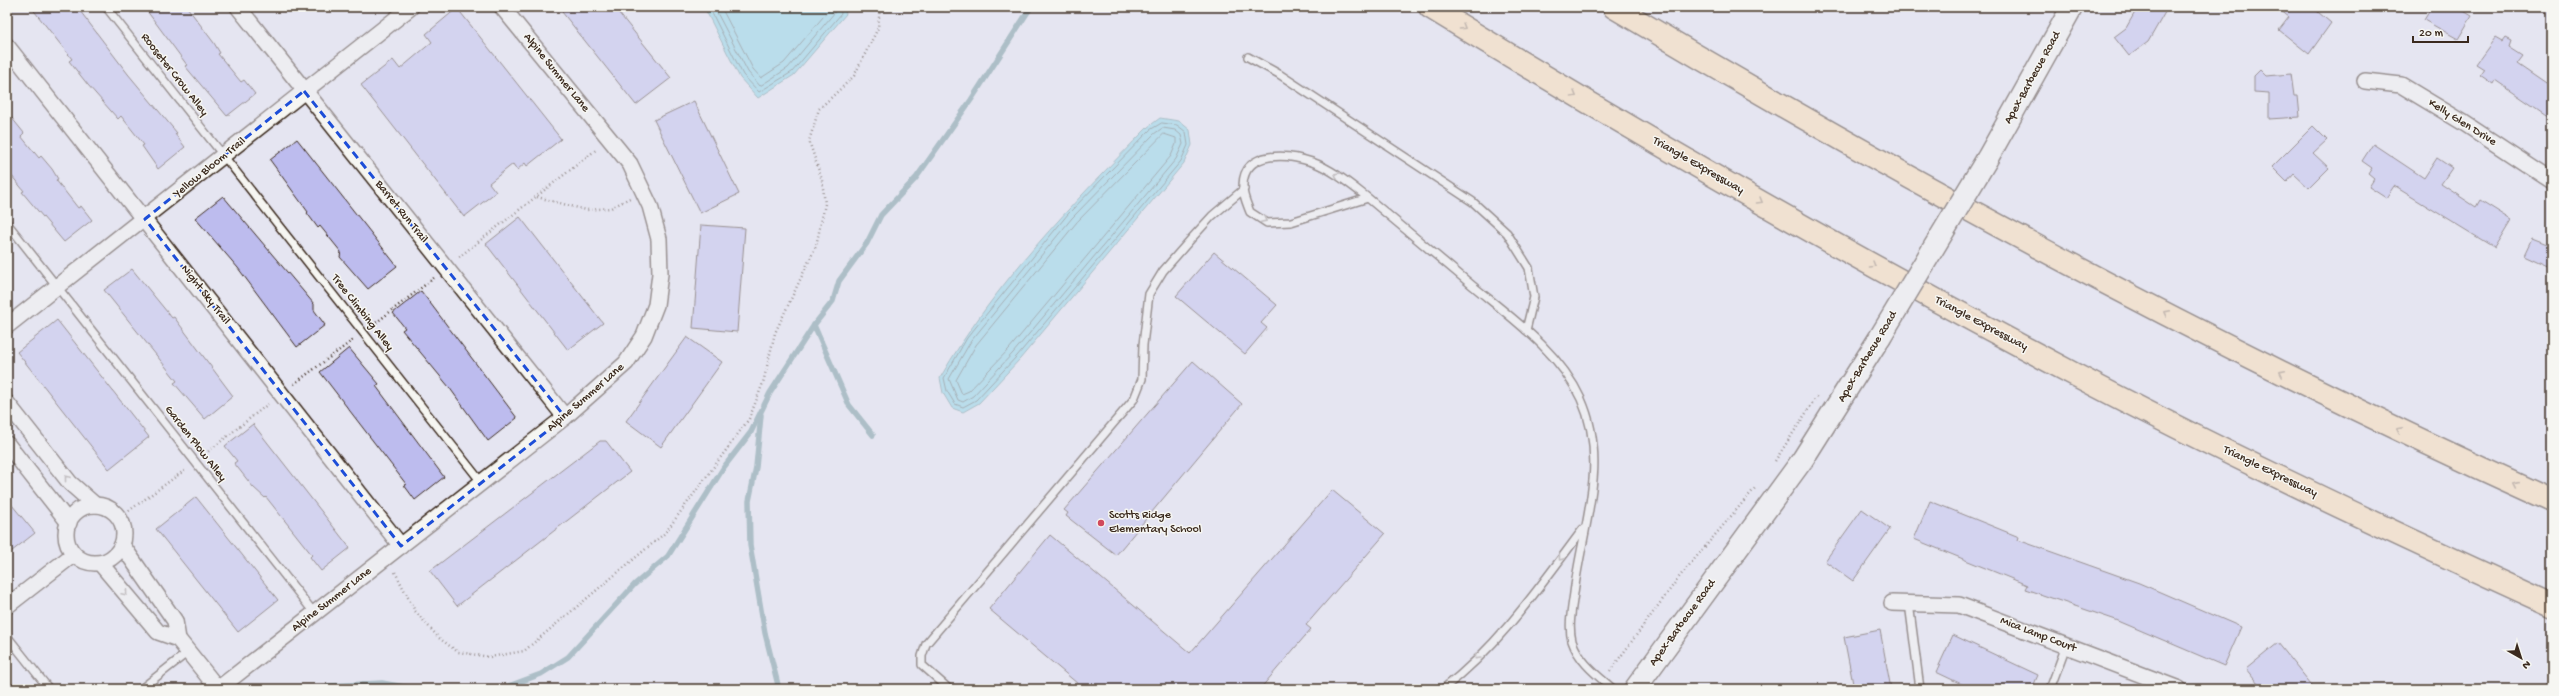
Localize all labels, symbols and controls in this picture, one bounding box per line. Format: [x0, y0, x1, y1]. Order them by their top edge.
scale bar [2413, 18, 2468, 44]
one-way arrow [1459, 23, 1466, 30]
text: 20 m [2419, 27, 2444, 41]
street label: Apex-Barbecue Road [2002, 28, 2065, 127]
street label: Rooseter Crow Alley [137, 31, 211, 119]
street label: Alpine Summer Lane [520, 31, 593, 116]
one-way arrow [1570, 90, 1577, 97]
street label: Kelly Glen Drive [2425, 96, 2499, 150]
street label: Yellow Bloom Trail [170, 134, 249, 202]
street label: Triangle Expressway [1649, 134, 1746, 198]
one-way arrow [1334, 173, 1341, 180]
street label: Barret Run Trail [371, 177, 431, 246]
one-way arrow [1756, 197, 1763, 204]
one-way arrow [1260, 215, 1267, 222]
one-way arrow [1869, 261, 1876, 268]
street label: Night Sky Trail [177, 262, 233, 328]
street label: Tree Climbing Alley [327, 271, 396, 354]
street label: Triangle Expressway [1931, 293, 2030, 354]
street label: Apex-Barbecue Road [1835, 308, 1901, 405]
one-way arrow [2163, 311, 2171, 318]
street label: Alpine Summer Lane [545, 360, 628, 435]
one-way arrow [2279, 370, 2286, 378]
street label: Garden Plow Alley [161, 403, 229, 485]
one-way arrow [2396, 427, 2403, 435]
street label: Triangle Expressway [2220, 443, 2320, 501]
one-way arrow [64, 476, 71, 483]
one-way arrow [2513, 482, 2521, 490]
place label: Scotts Ridge Elementary School [1109, 509, 1202, 537]
marker: Scotts Ridge Elementary School [1096, 518, 1106, 528]
one-way arrow [1559, 554, 1566, 561]
street label: Alpine Summer Lane [289, 564, 375, 636]
street label: Apex-Barbecue Road [1647, 576, 1720, 669]
one-way arrow [121, 588, 128, 595]
street label: Mica Lamp Court [1998, 614, 2079, 656]
north arrow [2501, 638, 2541, 678]
one-way arrow [1475, 653, 1482, 660]
text: N [2519, 657, 2533, 671]

